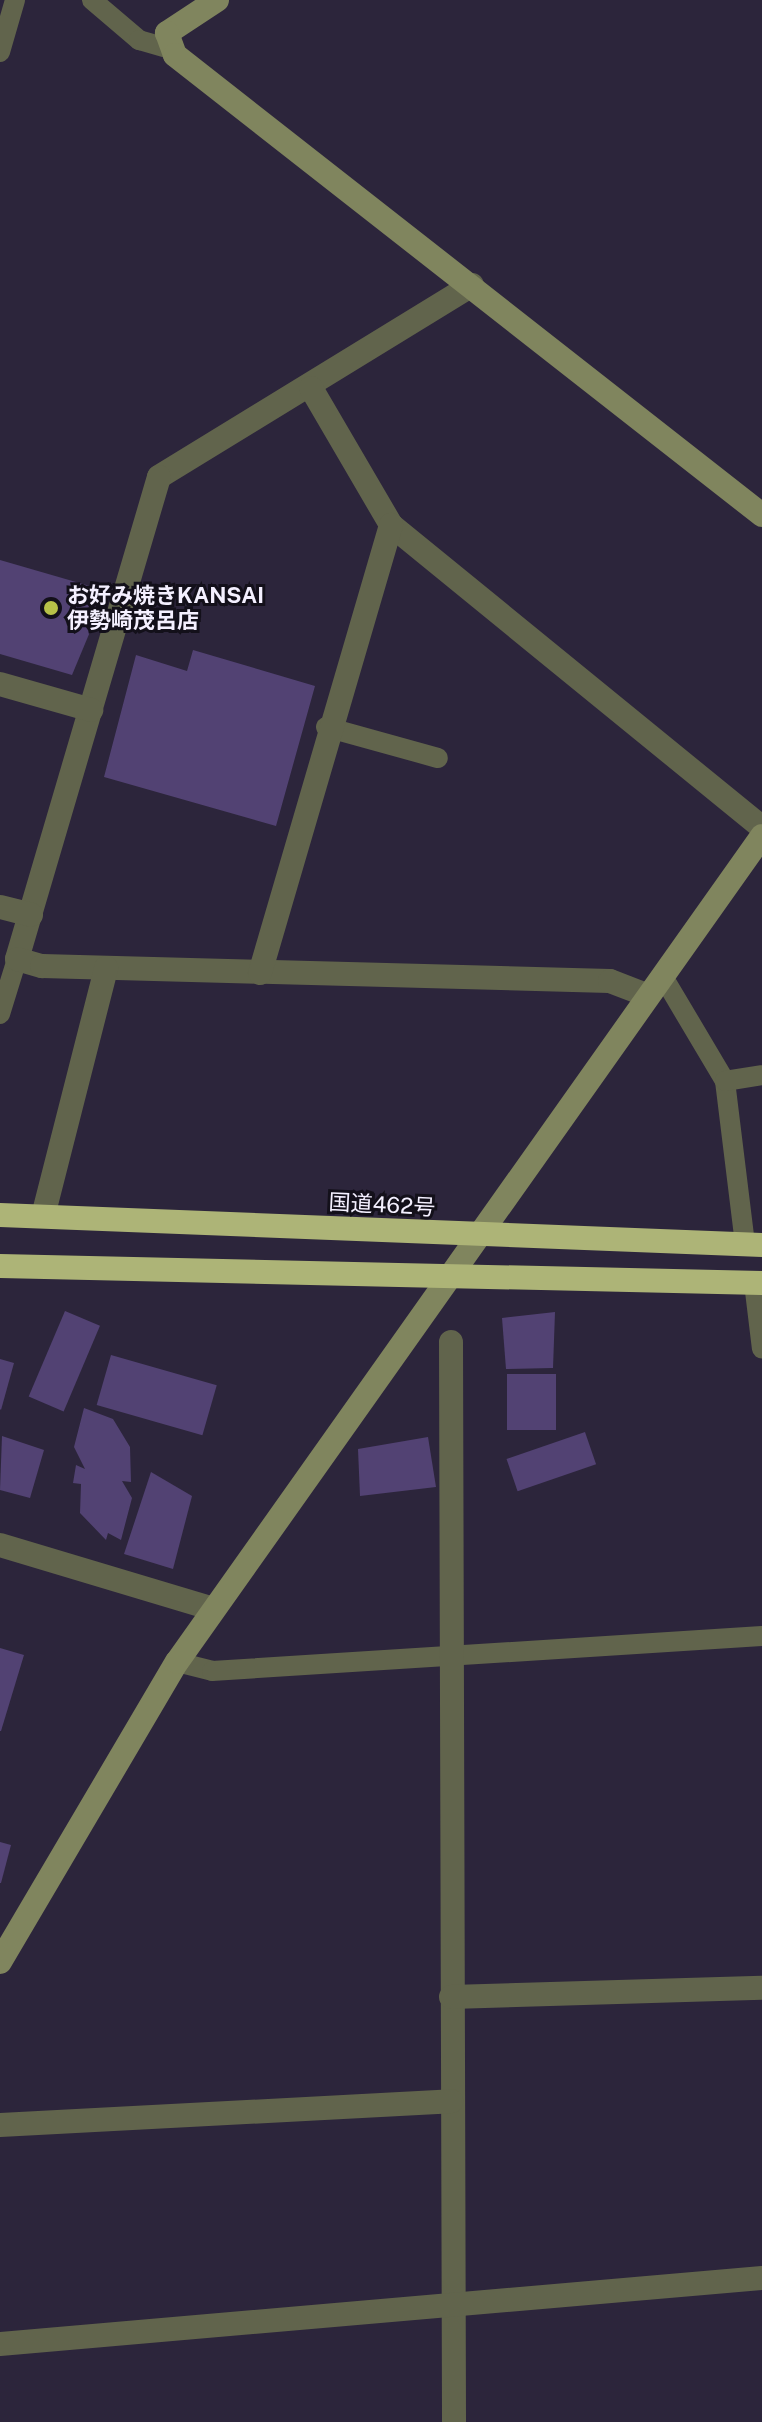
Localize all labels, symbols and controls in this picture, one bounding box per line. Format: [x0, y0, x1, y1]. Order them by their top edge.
place label: お好み焼きKANSAI 伊勢崎茂呂店 [67, 582, 264, 634]
marker: お好み焼きKANSAI 伊勢崎茂呂店 [42, 599, 60, 617]
street label: 国道462号 [328, 1189, 436, 1221]

